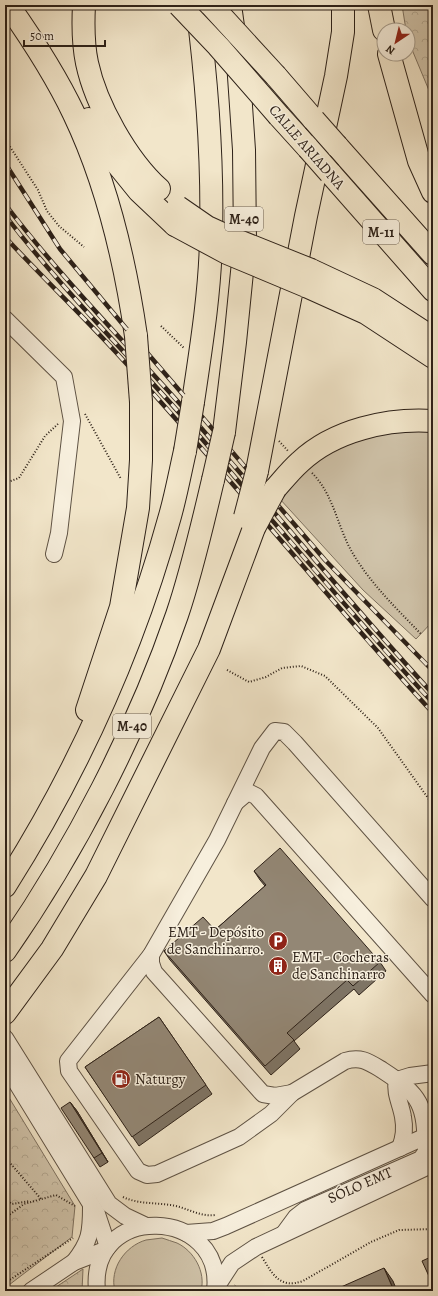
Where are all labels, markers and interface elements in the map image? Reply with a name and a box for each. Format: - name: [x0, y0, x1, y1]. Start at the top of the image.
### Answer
- scale bar: [24, 22, 105, 48]
- north arrow: [376, 22, 416, 62]
- text: 50 m: [30, 28, 54, 44]
- text: N: [383, 41, 398, 58]
- street label: CALLE ARIADNA: [265, 100, 350, 194]
- road number: M-40: [225, 207, 263, 231]
- road number: M-11: [363, 220, 399, 244]
- road number: M-40: [113, 714, 151, 738]
- place label: EMT - Depósito de Sanchinarro.: [167, 922, 264, 959]
- parking icon: EMT - Depósito de Sanchinarro.: [267, 930, 289, 952]
- place label: EMT - Cocheras de Sanchinarro: [292, 947, 389, 984]
- building icon: EMT - Cocheras de Sanchinarro: [267, 955, 289, 977]
- fuel station icon: Naturgy: [110, 1068, 132, 1090]
- place label: Naturgy: [135, 1069, 186, 1089]
- street label: SÓLO EMT: [324, 1162, 396, 1208]

